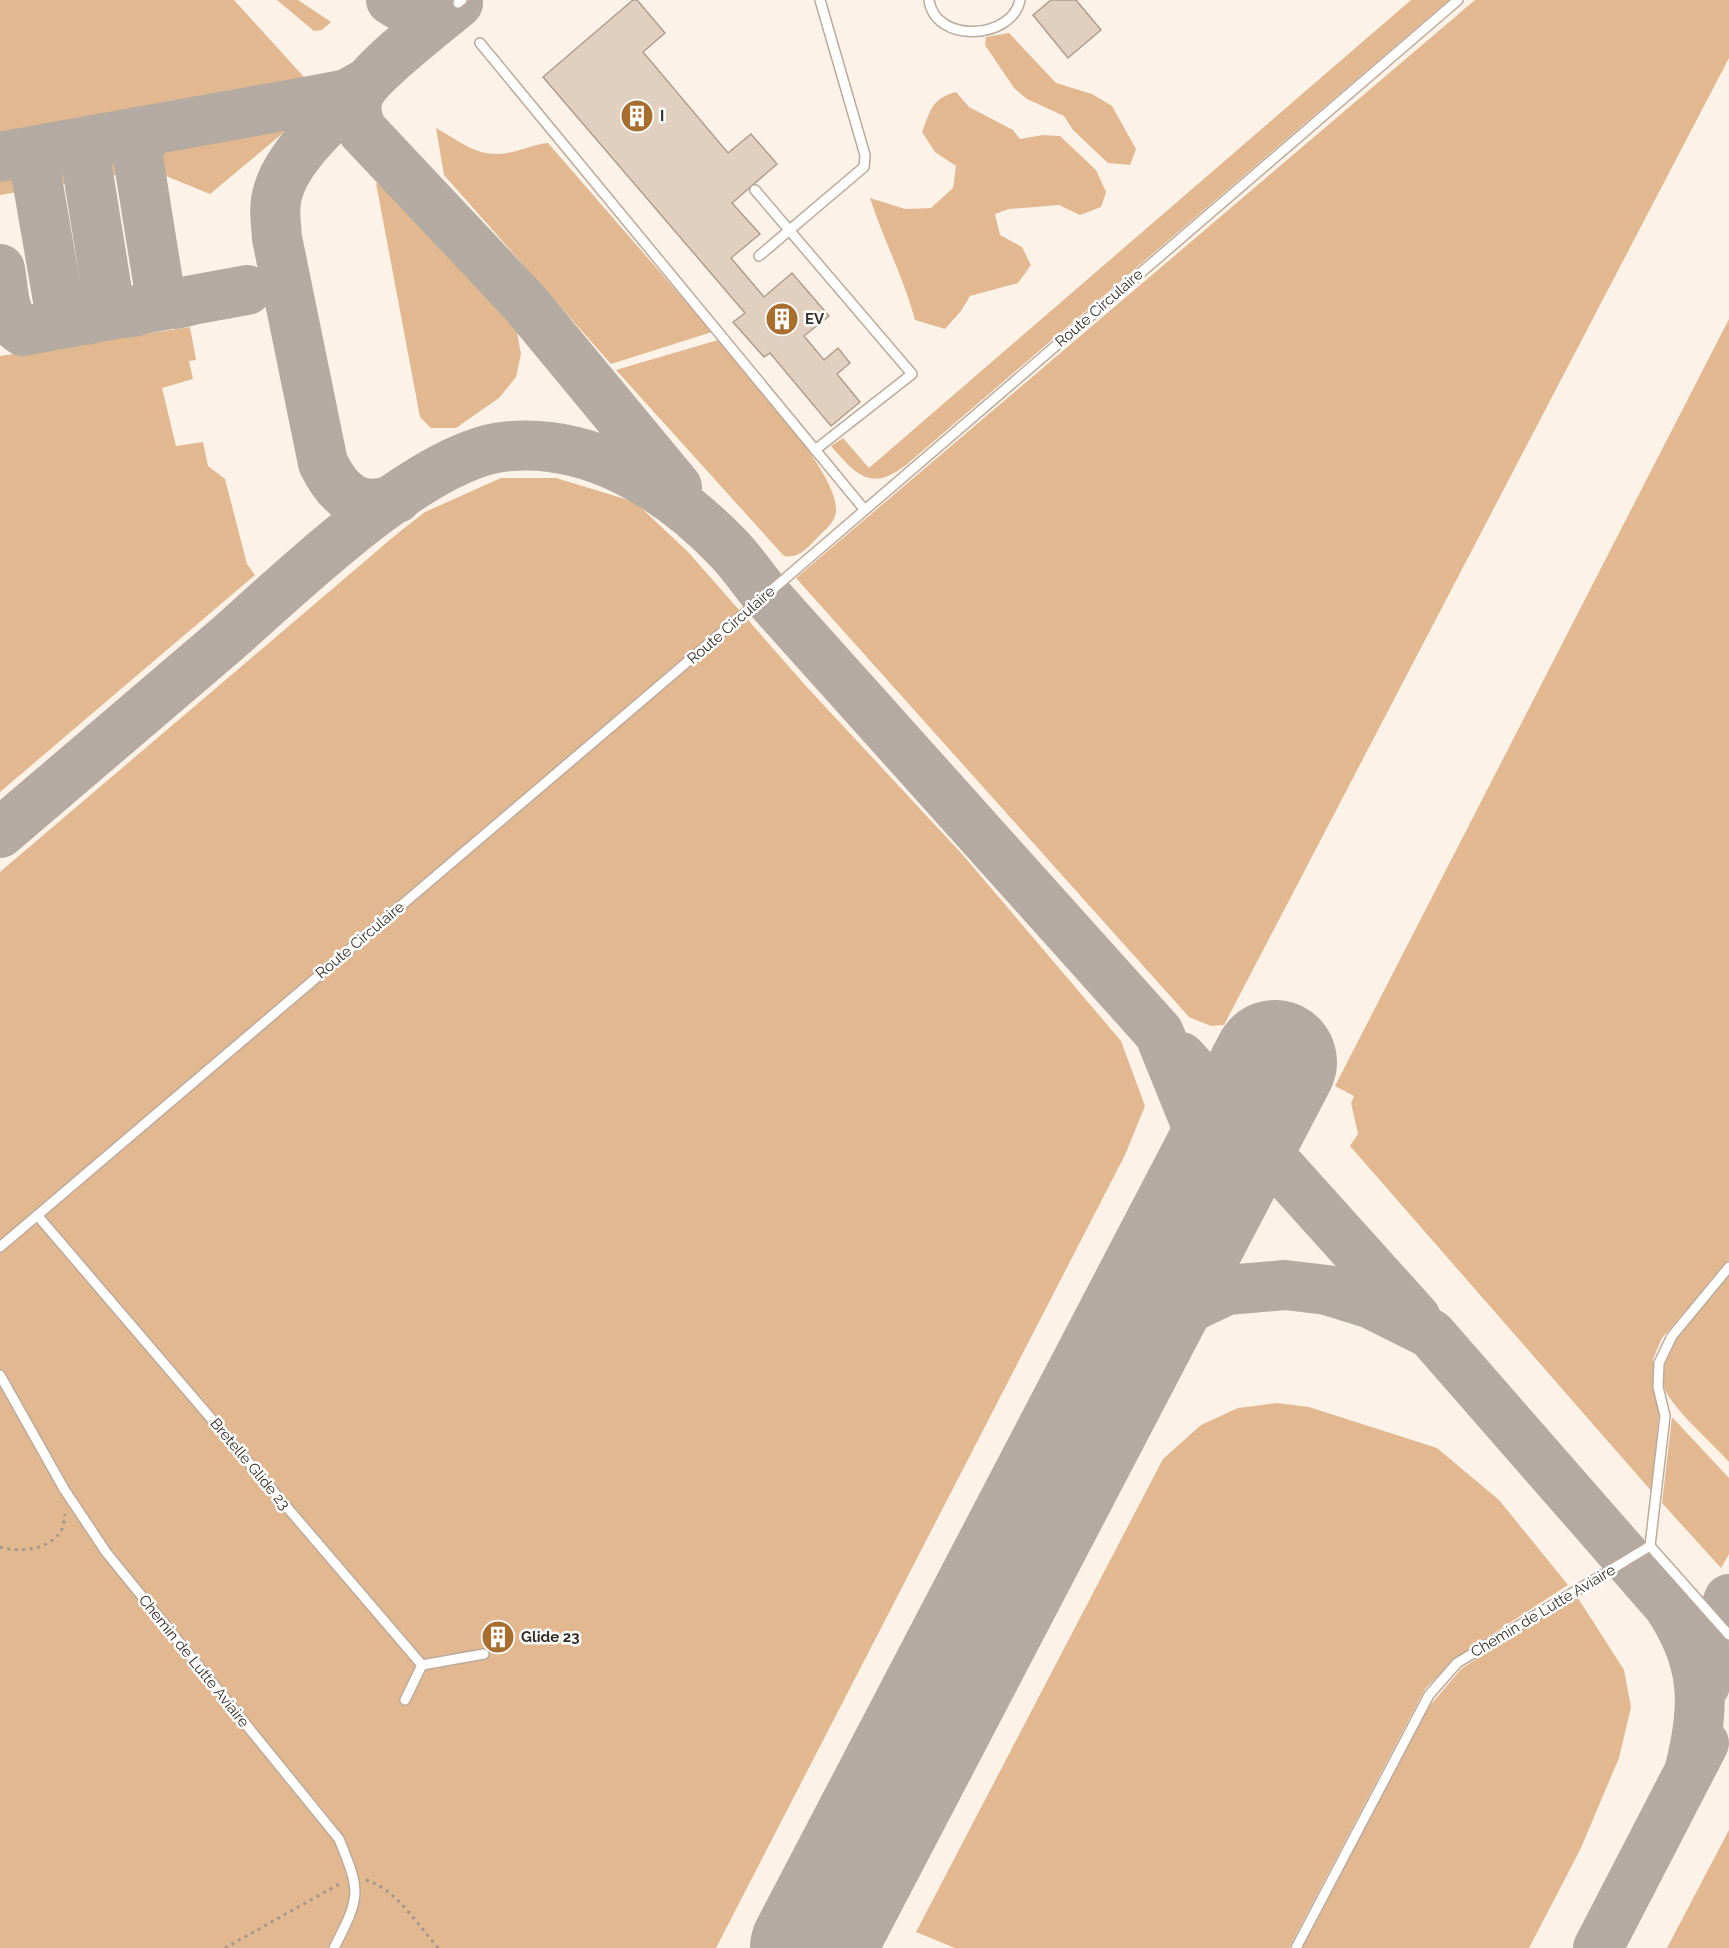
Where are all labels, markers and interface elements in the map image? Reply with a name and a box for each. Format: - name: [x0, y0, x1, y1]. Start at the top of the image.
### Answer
- building icon: I: [619, 98, 655, 134]
- place label: I: [660, 107, 664, 125]
- street label: Route Circulaire: [1052, 265, 1147, 351]
- building icon: EV: [764, 301, 800, 337]
- place label: EV: [805, 310, 825, 328]
- street label: Route Circulaire: [684, 582, 779, 668]
- street label: Route Circulaire: [312, 898, 408, 982]
- street label: Bretelle Glide 23: [206, 1415, 294, 1513]
- street label: Chemin de Lutte Aviaire: [1468, 1561, 1619, 1661]
- street label: Chemin de Lutte Aviaire: [135, 1591, 253, 1731]
- building icon: Glide 23: [480, 1619, 516, 1655]
- place label: Glide 23: [521, 1628, 580, 1646]

